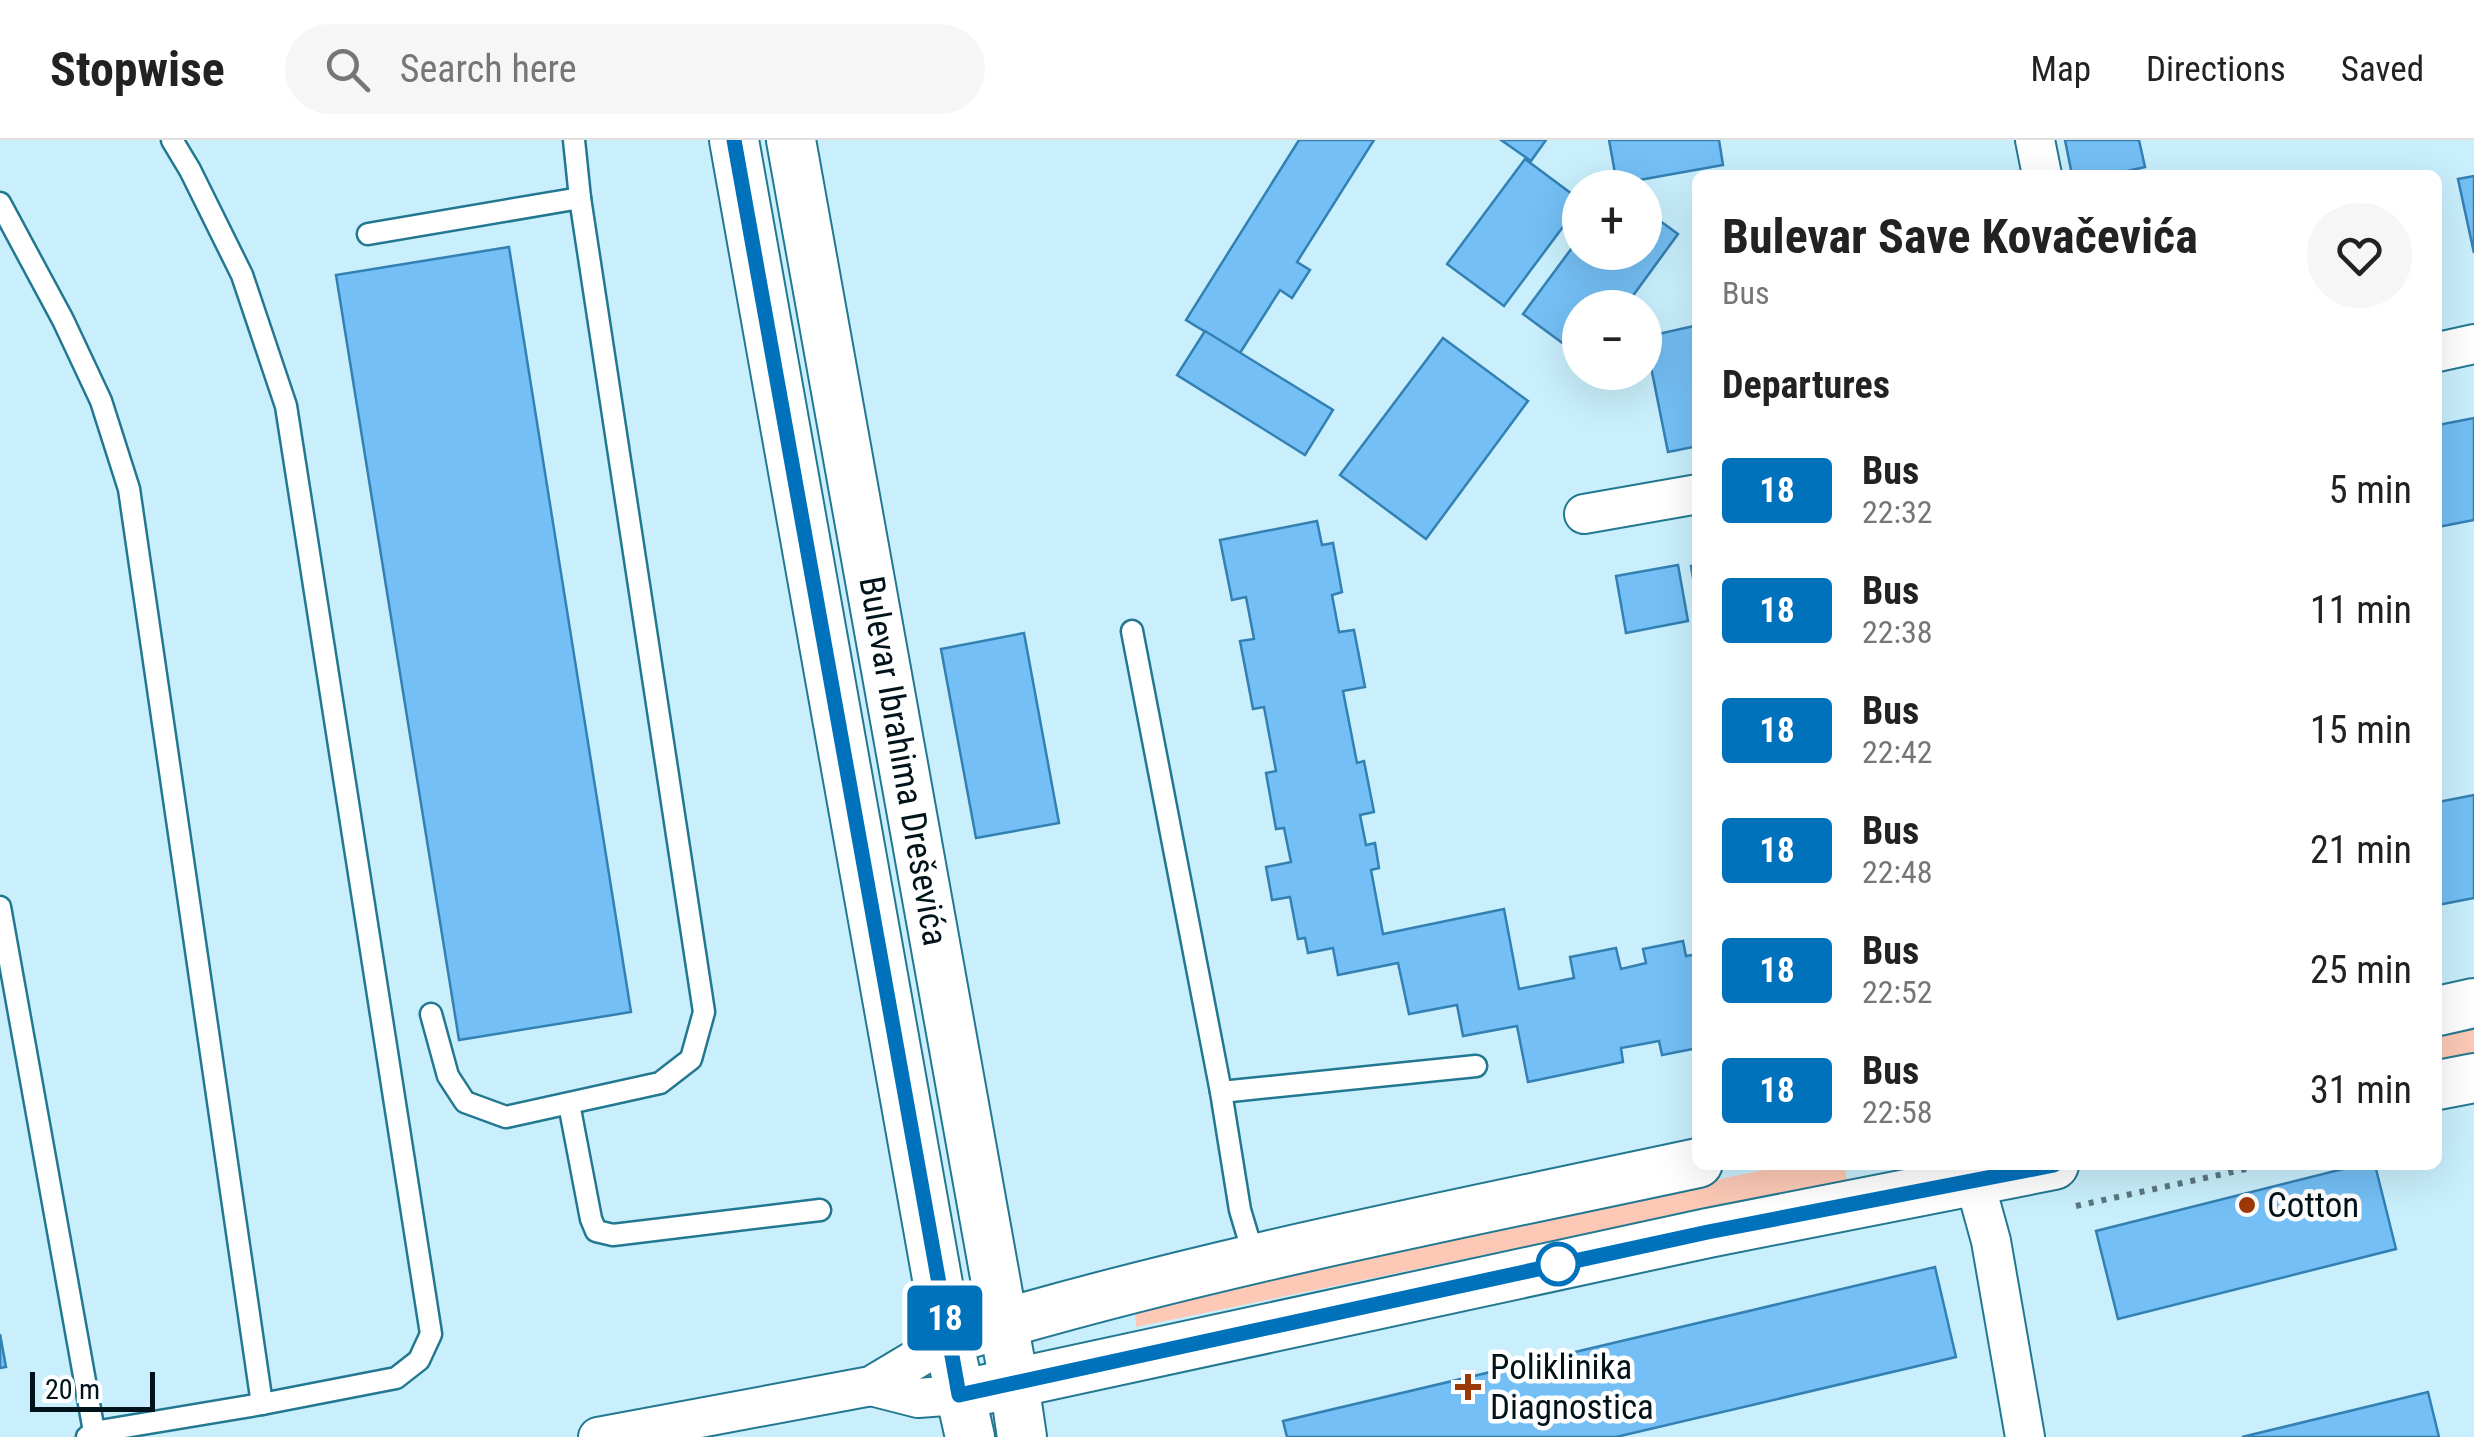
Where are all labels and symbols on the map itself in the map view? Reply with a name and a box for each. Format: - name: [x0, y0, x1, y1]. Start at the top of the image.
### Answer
- street label: Bulevar Ibrahima Dreševića: [850, 573, 956, 949]
- place label: Cotton: [2267, 1185, 2359, 1226]
- marker: Cotton: [2236, 1194, 2258, 1216]
- unlabelled marker: [1537, 1243, 1579, 1285]
- line badge: 18: [900, 1286, 990, 1350]
- place label: Poliklinika Diagnostica: [1490, 1347, 1654, 1428]
- scale bar: [30, 1367, 155, 1412]
- marker: Poliklinika Diagnostica: [1455, 1374, 1481, 1400]

